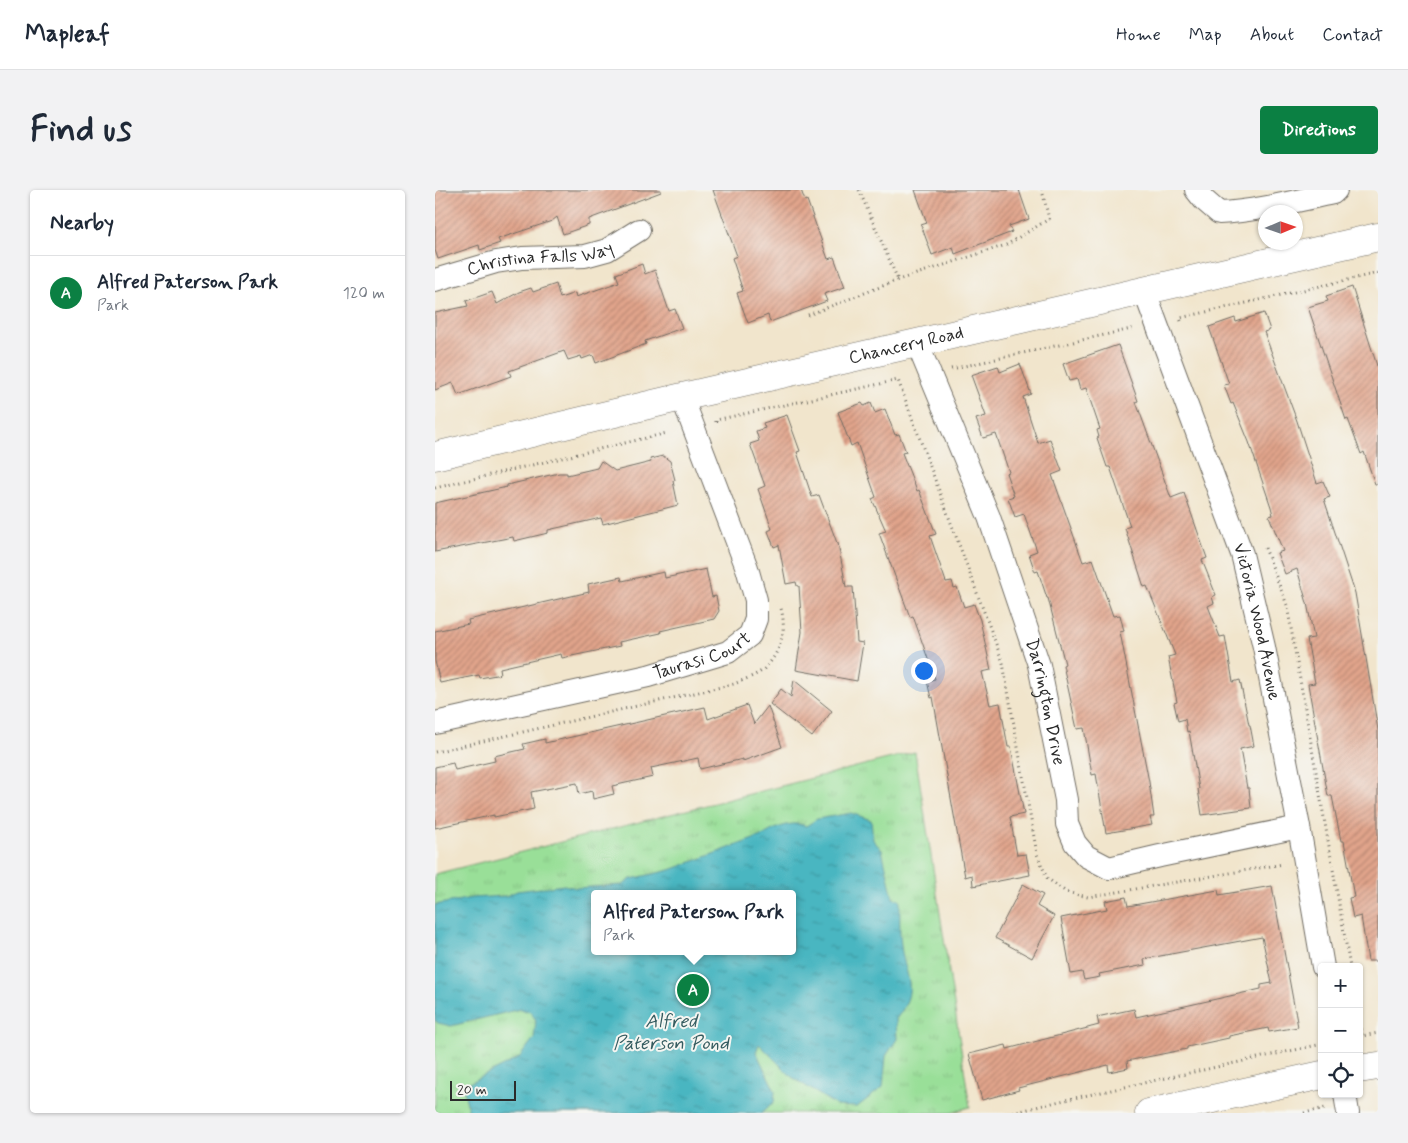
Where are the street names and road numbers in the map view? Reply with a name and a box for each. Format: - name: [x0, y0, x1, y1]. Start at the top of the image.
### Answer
- street label: Christina Falls Way: [464, 236, 619, 282]
- street label: Chancery Road: [846, 321, 966, 370]
- street label: Victoria Wood Avenue: [1227, 540, 1286, 702]
- street label: Taurasi Court: [650, 626, 756, 686]
- street label: Darrington Drive: [1019, 636, 1071, 767]

